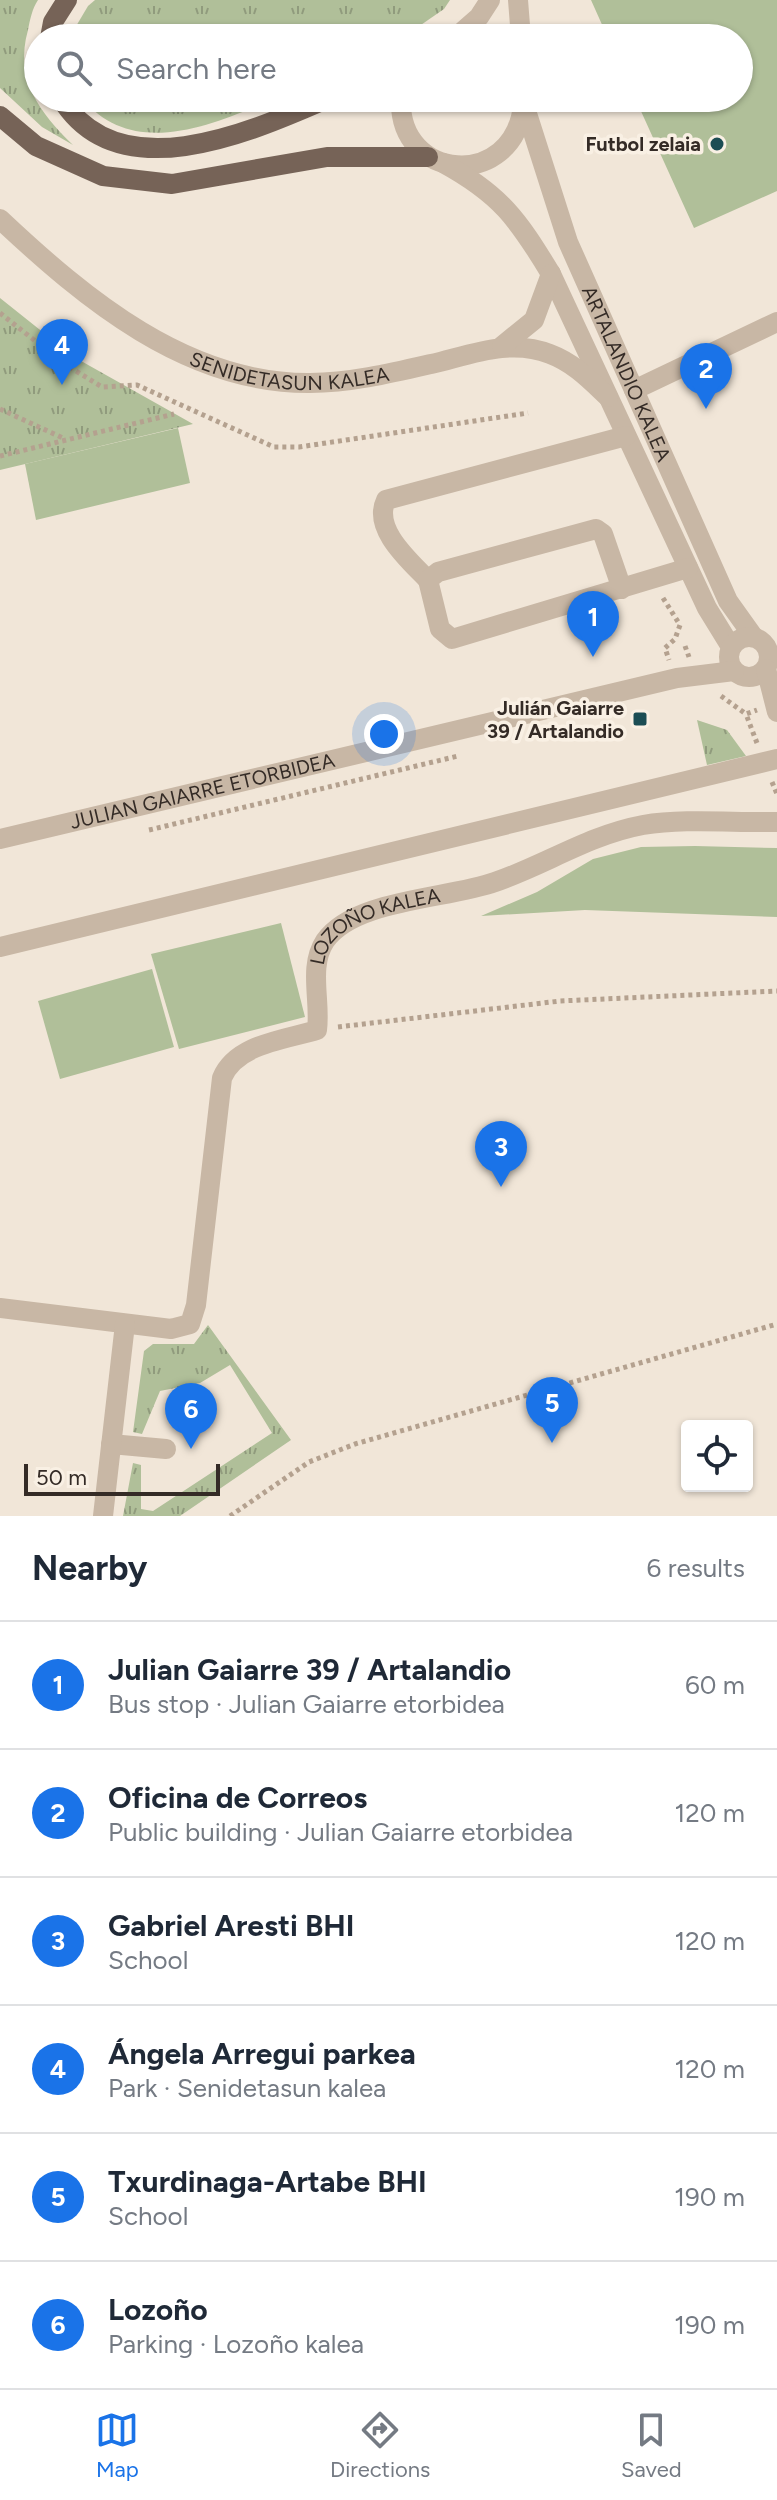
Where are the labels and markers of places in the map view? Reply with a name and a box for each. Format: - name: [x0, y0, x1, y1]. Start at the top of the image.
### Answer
- place label: Futbol zelaia: [585, 132, 701, 156]
- marker: Futbol zelaia: [708, 135, 726, 153]
- pin: 4: [36, 319, 88, 385]
- pin: 2: [680, 343, 732, 409]
- pin: 1: [567, 591, 619, 657]
- place label: Julián Gaiarre 39 / Artalandio: [487, 696, 624, 743]
- marker: Julián Gaiarre 39 / Artalandio: [631, 710, 649, 728]
- pin: 3: [475, 1121, 527, 1187]
- pin: 5: [526, 1377, 578, 1443]
- pin: 6: [165, 1383, 217, 1449]

